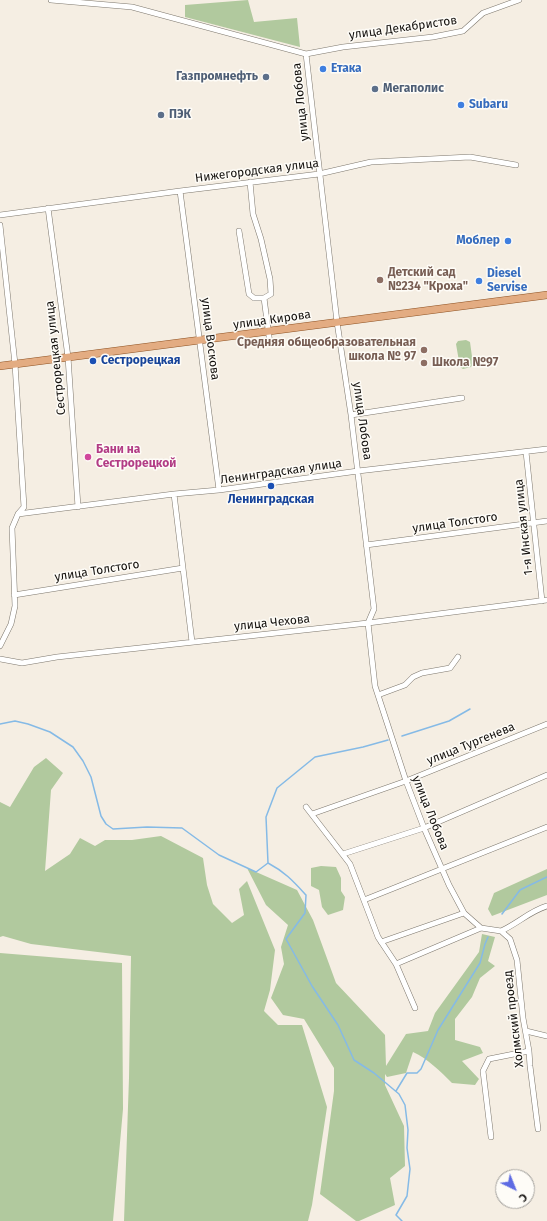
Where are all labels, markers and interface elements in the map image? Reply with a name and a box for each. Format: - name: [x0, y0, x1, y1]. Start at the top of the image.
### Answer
- street label: улица Декабристов: [348, 13, 458, 43]
- street label: улица Лобова: [290, 62, 312, 142]
- place label: Етака: [331, 62, 362, 76]
- marker: Етака: [318, 64, 328, 74]
- place label: Газпромнефть: [176, 70, 258, 84]
- marker: Газпромнефть: [261, 72, 271, 82]
- place label: Мегаполис: [383, 82, 444, 96]
- marker: Мегаполис: [370, 84, 380, 94]
- place label: Subaru: [469, 98, 508, 112]
- marker: Subaru: [456, 100, 466, 110]
- place label: ПЭК: [169, 108, 191, 122]
- marker: ПЭК: [156, 110, 166, 120]
- street label: Нижегородская улица: [194, 156, 320, 186]
- place label: Моблер: [456, 234, 500, 248]
- marker: Моблер: [503, 236, 513, 246]
- place label: Детский сад №234 "Кроха": [388, 266, 468, 294]
- place label: Diesel Servise: [487, 267, 527, 295]
- marker: Детский сад №234 "Кроха": [375, 275, 385, 285]
- marker: Diesel Servise: [474, 276, 484, 286]
- street label: улица Воскова: [198, 297, 222, 381]
- street label: Сестрорецкая улица: [43, 300, 69, 416]
- street label: улица Кирова: [232, 307, 312, 333]
- place label: Средняя общеобразовательная школа № 97: [237, 336, 416, 364]
- marker: Средняя общеобразовательная школа № 97: [419, 345, 429, 355]
- place label: Сестрорецкая: [101, 354, 180, 368]
- marker: Сестрорецкая: [88, 356, 98, 366]
- place label: Школа №97: [432, 356, 498, 370]
- marker: Школа №97: [419, 358, 429, 368]
- street label: улица Лобова: [349, 381, 375, 461]
- place label: Бани на Сестрорецкой: [96, 443, 176, 471]
- marker: Бани на Сестрорецкой: [83, 452, 93, 462]
- street label: Ленинградская улица: [219, 456, 343, 488]
- street label: 1-я Инская улица: [512, 478, 536, 576]
- marker: Ленинградская: [266, 481, 276, 491]
- place label: Ленинградская: [228, 493, 314, 507]
- street label: улица Толстого: [412, 510, 498, 536]
- street label: улица Толстого: [54, 557, 140, 585]
- street label: улица Чехова: [233, 612, 311, 634]
- street label: улица Тургенева: [425, 720, 517, 768]
- street label: улица Лобова: [409, 774, 451, 852]
- street label: Холмский проезд: [501, 970, 527, 1068]
- north arrow: [495, 1169, 535, 1209]
- text: С: [516, 1190, 530, 1204]

